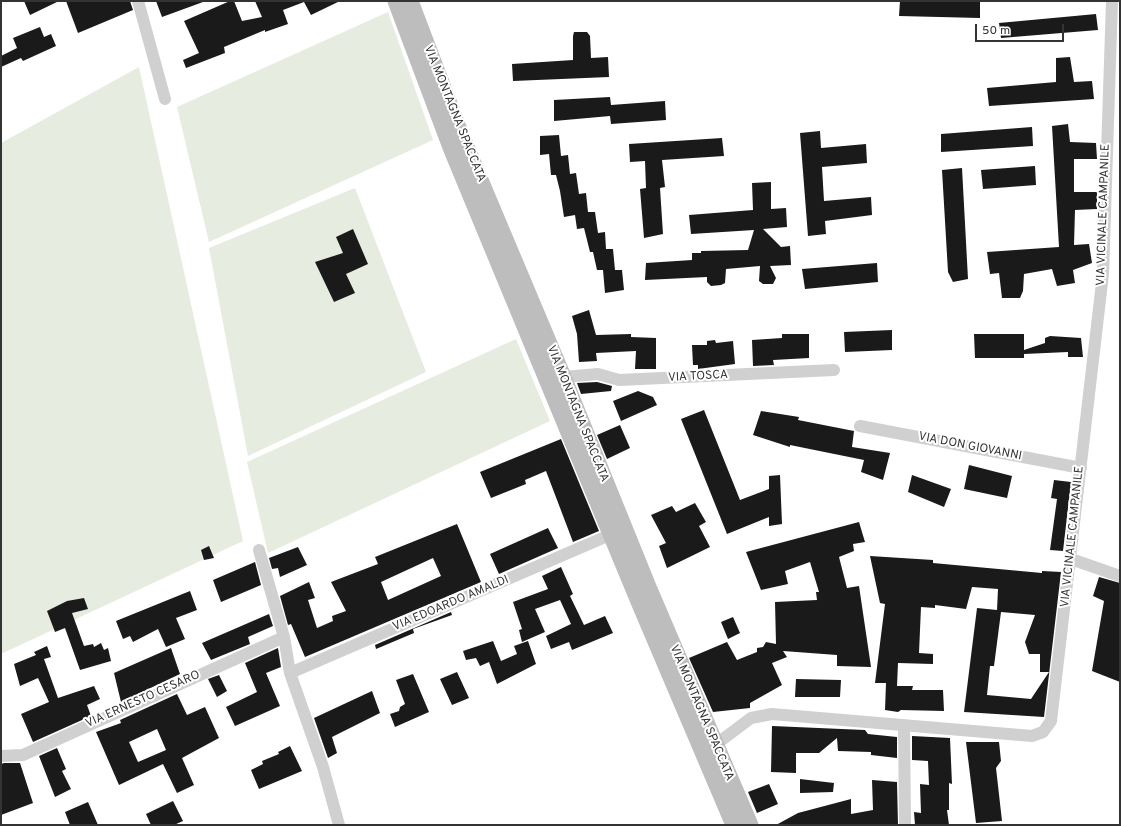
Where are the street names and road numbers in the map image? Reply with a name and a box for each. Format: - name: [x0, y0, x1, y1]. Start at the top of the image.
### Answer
- street label: VIA MONTAGNA SPACCATA: [420, 44, 488, 184]
- street label: VIA VICINALE CAMPANILE: [1094, 144, 1114, 286]
- street label: VIA MONTAGNA SPACCATA: [543, 344, 611, 484]
- street label: VIA TOSCA: [668, 368, 728, 386]
- street label: VIA DON GIOVANNI: [917, 430, 1023, 464]
- street label: VIA VICINALE CAMPANILE: [1058, 466, 1088, 608]
- street label: VIA EDOARDO AMALDI: [391, 573, 511, 635]
- street label: VIA MONTAGNA SPACCATA: [666, 643, 736, 783]
- street label: VIA ERNESTO CESARO: [84, 668, 202, 732]

